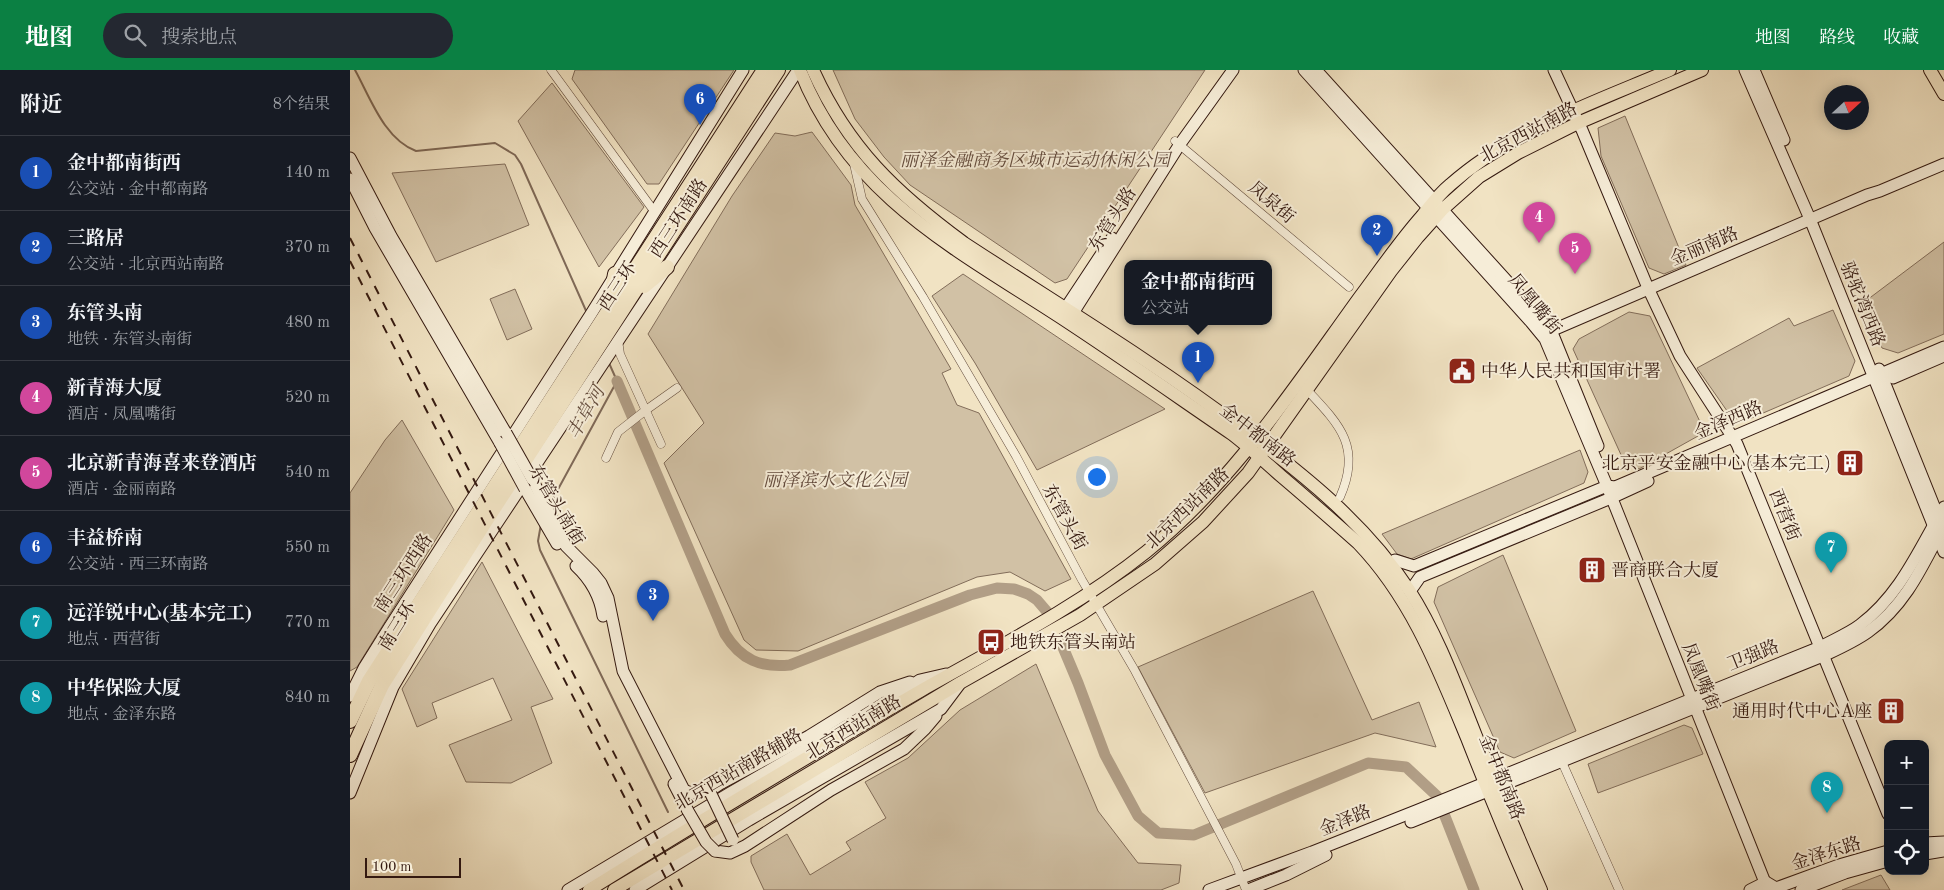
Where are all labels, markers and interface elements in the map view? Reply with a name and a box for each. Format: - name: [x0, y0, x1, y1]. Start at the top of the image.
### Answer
- search box: [103, 13, 453, 58]
- icon: search: [121, 21, 149, 49]
- text: 地图: [25, 27, 73, 51]
- text: 搜索地点: [161, 29, 237, 48]
- text: 地图: [1755, 29, 1791, 47]
- text: 路线: [1819, 29, 1855, 47]
- text: 收藏: [1883, 29, 1919, 47]
- pin: 6: [684, 84, 716, 125]
- north arrow: [1824, 85, 1869, 130]
- text: 附近: [20, 95, 62, 116]
- text: 8个结果: [273, 97, 330, 113]
- street label: 北京西站南路: [1476, 98, 1580, 166]
- park label: 丽泽金融商务区城市运动休闲公园: [900, 150, 1173, 170]
- text: 金中都南街西: [67, 155, 181, 174]
- text: 1: [31, 165, 41, 181]
- text: 140 m: [285, 165, 330, 181]
- street label: 西三环南路: [645, 175, 711, 261]
- street label: 凤泉街: [1245, 177, 1299, 227]
- text: 公交站 · 金中都南路: [67, 182, 208, 198]
- street label: 东管头路: [1084, 183, 1140, 255]
- pin: 4: [1523, 202, 1555, 243]
- pin: 2: [1361, 215, 1393, 256]
- street label: 金丽南路: [1667, 223, 1741, 269]
- text: 三路居: [67, 230, 124, 249]
- pin: 5: [1559, 233, 1591, 274]
- text: 2: [31, 240, 41, 256]
- text: 370 m: [285, 240, 330, 256]
- text: 公交站 · 北京西站南路: [67, 257, 224, 273]
- street label: 西三环: [595, 258, 640, 314]
- street label: 骆驼湾西路: [1837, 259, 1889, 349]
- popup: [1124, 260, 1272, 325]
- street label: 凤凰嘴街: [1505, 270, 1565, 338]
- text: 金中都南街西: [1141, 274, 1255, 293]
- text: 公交站: [1141, 301, 1189, 317]
- text: 东管头南: [67, 305, 143, 324]
- text: 3: [31, 315, 41, 331]
- text: 480 m: [285, 315, 330, 331]
- text: 地铁 · 东管头南街: [67, 332, 192, 348]
- pin: 1: [1182, 342, 1214, 383]
- public building icon: 中华人民共和国审计署: [1447, 356, 1477, 386]
- place label: 中华人民共和国审计署: [1481, 361, 1661, 381]
- text: 新青海大厦: [67, 380, 162, 399]
- water label: 丰草河: [563, 380, 611, 443]
- text: 4: [31, 390, 41, 406]
- text: 520 m: [285, 390, 330, 406]
- street label: 金泽西路: [1691, 397, 1765, 443]
- street label: 金中都南路: [1216, 399, 1300, 471]
- text: 酒店 · 凤凰嘴街: [67, 407, 176, 423]
- building icon: 北京平安金融中心(基本完工): [1835, 448, 1865, 478]
- place label: 北京平安金融中心(基本完工): [1602, 453, 1831, 473]
- text: 北京新青海喜来登酒店: [67, 455, 257, 474]
- street label: 东管头南街: [525, 461, 589, 549]
- street label: 北京西站南路: [1141, 463, 1233, 553]
- your location: [1084, 464, 1110, 490]
- text: 5: [31, 465, 41, 481]
- text: 540 m: [285, 465, 330, 481]
- park label: 丽泽滨水文化公园: [763, 470, 910, 490]
- street label: 东管头街: [1039, 481, 1091, 553]
- text: 酒店 · 金丽南路: [67, 482, 176, 498]
- street label: 西营街: [1766, 486, 1804, 544]
- text: 丰益桥南: [67, 530, 143, 549]
- street label: 南三环西路: [370, 530, 436, 616]
- pin: 7: [1815, 532, 1847, 573]
- text: 6: [31, 540, 41, 556]
- text: 550 m: [285, 540, 330, 556]
- building icon: 晋商联合大厦: [1577, 555, 1607, 585]
- text: 公交站 · 西三环南路: [67, 557, 208, 573]
- place label: 晋商联合大厦: [1611, 560, 1719, 580]
- pin: 3: [637, 580, 669, 621]
- street label: 南三环: [374, 598, 420, 654]
- text: 远洋锐中心(基本完工): [67, 605, 252, 624]
- text: 7: [31, 615, 41, 631]
- text: 770 m: [285, 615, 330, 631]
- bus stop icon: 地铁东管头南站: [976, 627, 1006, 657]
- text: 地点 · 西营街: [67, 632, 160, 648]
- place label: 地铁东管头南站: [1010, 632, 1136, 652]
- street label: 卫强路: [1724, 636, 1782, 674]
- street label: 凤凰嘴街: [1678, 640, 1724, 714]
- text: 中华保险大厦: [67, 680, 181, 699]
- text: 8: [31, 690, 41, 706]
- text: 840 m: [285, 690, 330, 706]
- street label: 北京西站南路: [802, 691, 904, 763]
- building icon: 通用时代中心A座: [1876, 696, 1906, 726]
- place label: 通用时代中心A座: [1732, 701, 1872, 721]
- text: 地点 · 金泽东路: [67, 707, 176, 723]
- street label: 北京西站南路辅路: [671, 724, 805, 814]
- street label: 金中都南路: [1476, 732, 1528, 822]
- map controls: [1884, 740, 1929, 875]
- button: +: [1884, 740, 1929, 785]
- pin: 8: [1811, 772, 1843, 813]
- button: −: [1884, 785, 1929, 830]
- street label: 金泽路: [1316, 801, 1374, 839]
- button: locate: [1884, 830, 1929, 875]
- street label: 金泽东路: [1789, 832, 1863, 874]
- scale bar: [365, 855, 461, 878]
- text: 100 m: [372, 860, 411, 874]

